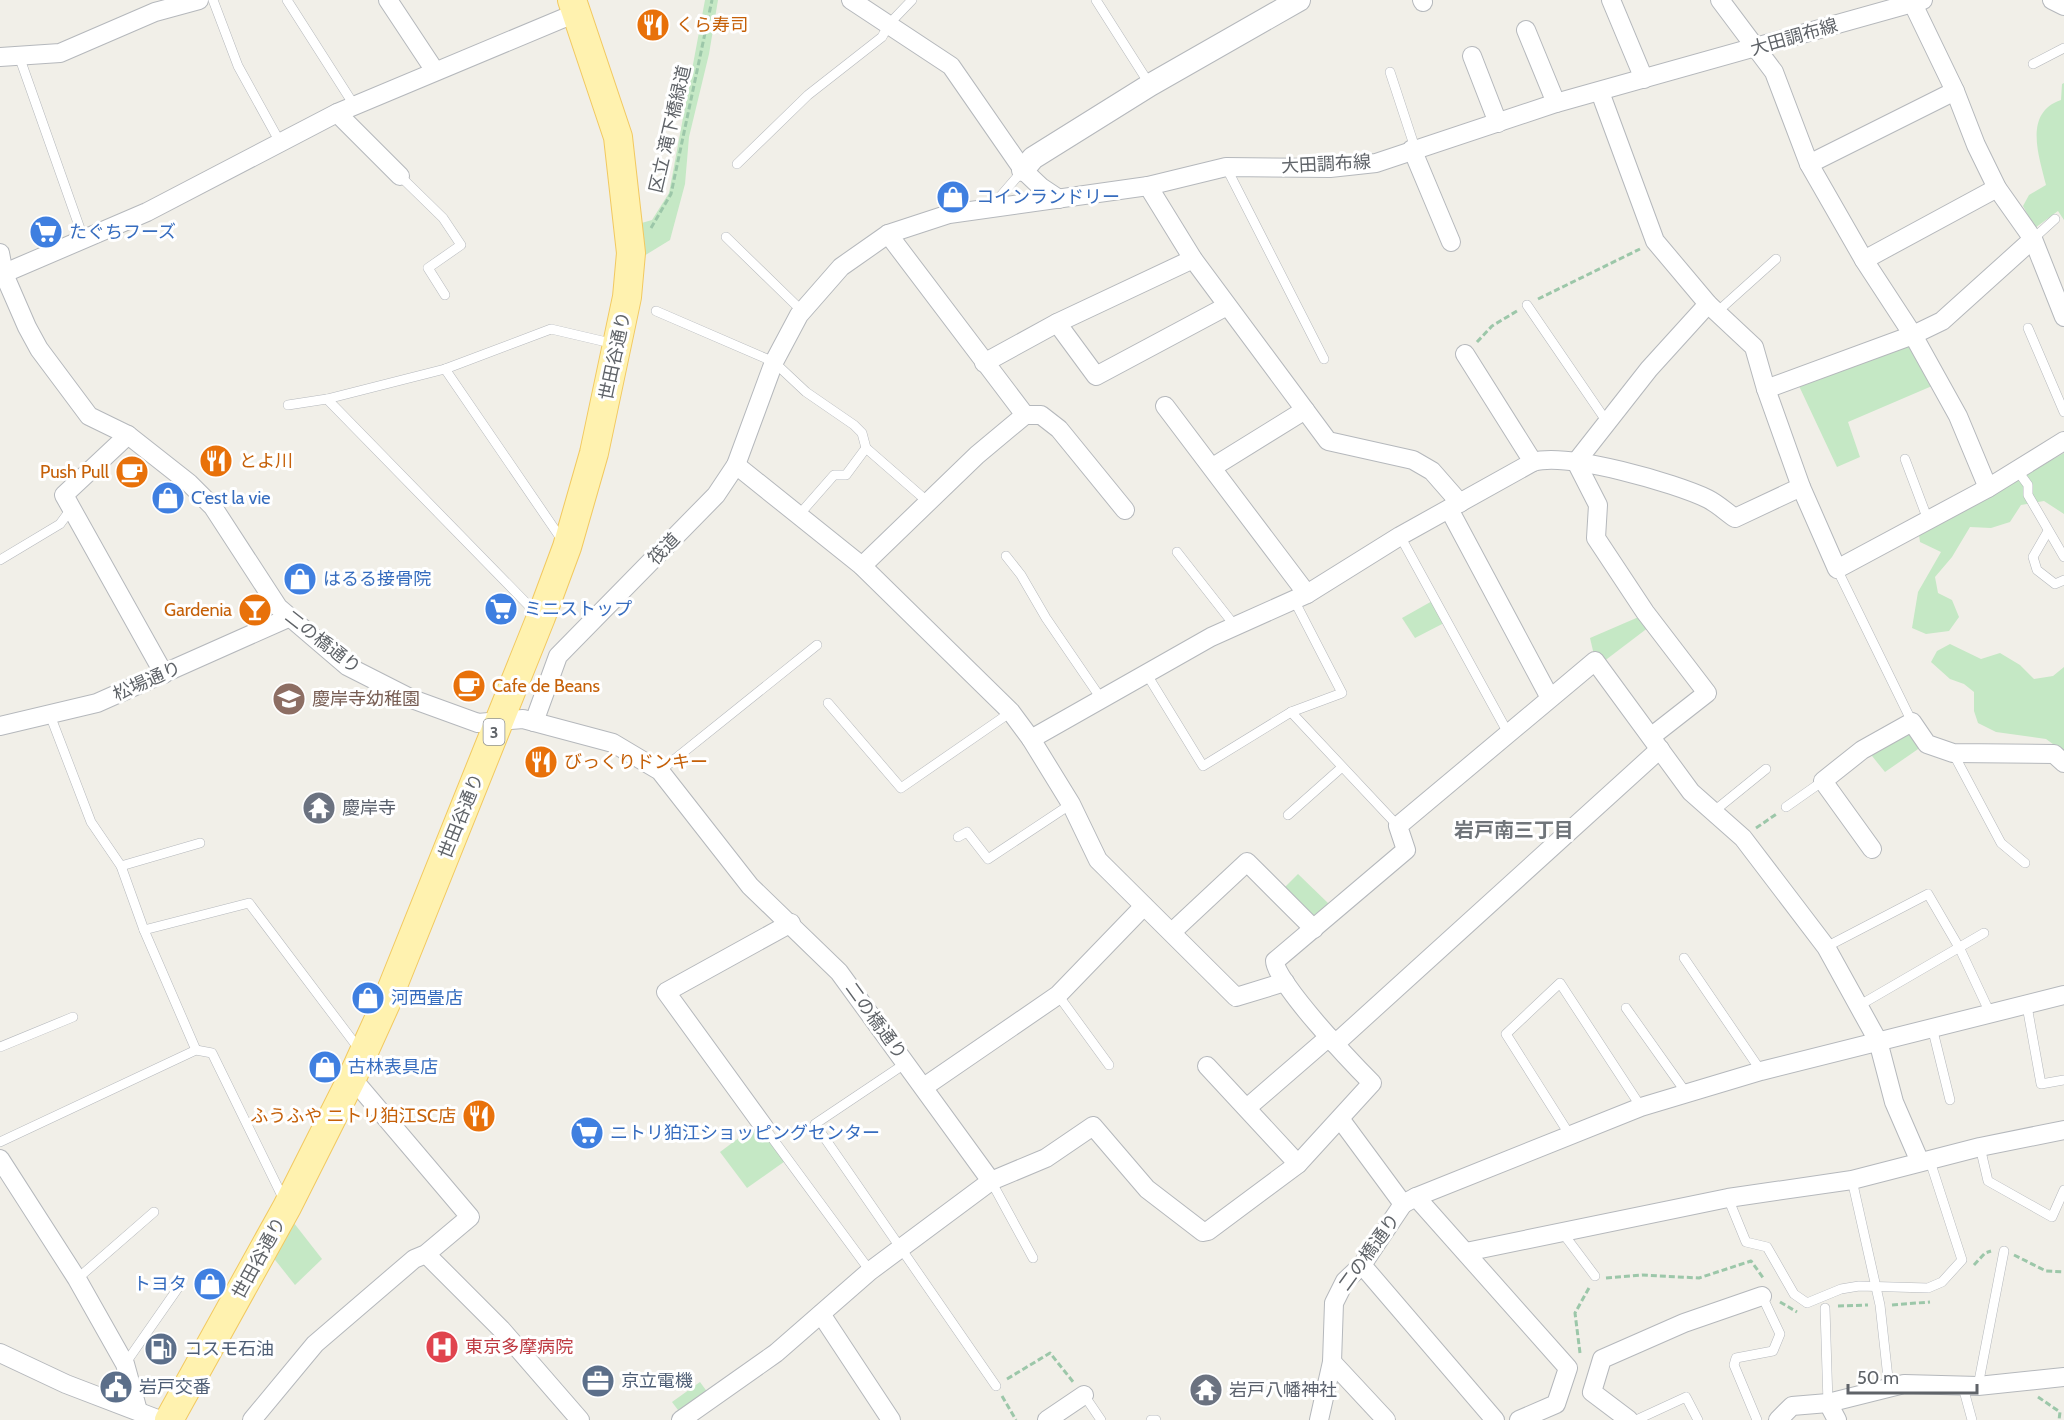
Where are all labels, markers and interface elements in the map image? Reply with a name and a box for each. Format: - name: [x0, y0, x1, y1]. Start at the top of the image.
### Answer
- restaurant icon: くら寿司: [635, 7, 671, 43]
- place label: くら寿司: [676, 14, 748, 36]
- street label: 大田調布線: [1748, 14, 1840, 60]
- street label: 区立 滝下橋緑道: [645, 63, 695, 195]
- street label: 大田調布線: [1280, 151, 1372, 177]
- shop icon: コインランドリー: [935, 179, 971, 215]
- place label: コインランドリー: [976, 186, 1120, 208]
- supermarket icon: たぐちフーズ: [28, 214, 64, 250]
- place label: たぐちフーズ: [69, 221, 176, 243]
- street label: 世田谷通り: [595, 310, 635, 402]
- restaurant icon: とよ川: [198, 443, 234, 479]
- place label: とよ川: [239, 450, 293, 472]
- cafe icon: Push Pull: [114, 454, 150, 490]
- place label: Push Pull: [40, 461, 110, 483]
- shop icon: C'est la vie: [150, 480, 186, 516]
- place label: C'est la vie: [191, 487, 270, 509]
- street label: 筏道: [644, 528, 684, 570]
- shop icon: はるる接骨院: [282, 561, 318, 597]
- place label: はるる接骨院: [323, 568, 431, 590]
- supermarket icon: ミニストップ: [483, 591, 519, 627]
- bar icon: Gardenia: [237, 592, 273, 628]
- place label: ミニストップ: [524, 598, 632, 620]
- place label: Gardenia: [164, 599, 232, 621]
- street label: 二の橋通り: [281, 606, 365, 678]
- street label: 松場通り: [110, 656, 184, 706]
- cafe icon: Cafe de Beans: [451, 668, 487, 704]
- place label: Cafe de Beans: [492, 675, 600, 697]
- school or university icon: 慶岸寺幼稚園: [271, 681, 307, 717]
- place label: 慶岸寺幼稚園: [312, 688, 420, 710]
- road number: 3: [484, 719, 504, 745]
- restaurant icon: びっくりドンキー: [523, 744, 559, 780]
- place label: びっくりドンキー: [564, 751, 708, 773]
- street label: 世田谷通り: [434, 770, 488, 862]
- temple icon: 慶岸寺: [301, 790, 337, 826]
- place label: 慶岸寺: [342, 797, 396, 819]
- district label: 岩戸南三丁目: [1454, 818, 1574, 842]
- street label: 二の橋通り: [841, 978, 911, 1064]
- shop icon: 河西畳店: [350, 980, 386, 1016]
- place label: 河西畳店: [391, 987, 463, 1009]
- shop icon: 古林表具店: [307, 1049, 343, 1085]
- place label: 古林表具店: [348, 1056, 438, 1078]
- restaurant icon: ふうふや ニトリ狛江SC店: [461, 1098, 497, 1134]
- place label: ふうふや ニトリ狛江SC店: [250, 1105, 456, 1127]
- supermarket icon: ニトリ狛江ショッピングセンター: [569, 1115, 605, 1151]
- place label: ニトリ狛江ショッピングセンター: [610, 1122, 880, 1144]
- street label: 二の橋通り: [1334, 1209, 1404, 1295]
- street label: 世田谷通り: [228, 1213, 290, 1303]
- shop icon: トヨタ: [192, 1266, 228, 1302]
- place label: トヨタ: [133, 1273, 187, 1295]
- hospital icon: 東京多摩病院: [424, 1329, 460, 1365]
- fuel station icon: コスモ石油: [143, 1331, 179, 1367]
- place label: 東京多摩病院: [465, 1336, 573, 1358]
- place label: コスモ石油: [184, 1338, 274, 1360]
- scale bar: [1848, 1357, 1977, 1395]
- office icon: 京立電機: [580, 1363, 616, 1399]
- text: 50 m: [1857, 1367, 1899, 1389]
- public building icon: 岩戸交番: [98, 1369, 134, 1405]
- place label: 京立電機: [621, 1370, 693, 1392]
- temple icon: 岩戸八幡神社: [1188, 1372, 1224, 1408]
- place label: 岩戸交番: [139, 1376, 211, 1398]
- place label: 岩戸八幡神社: [1229, 1379, 1337, 1401]

